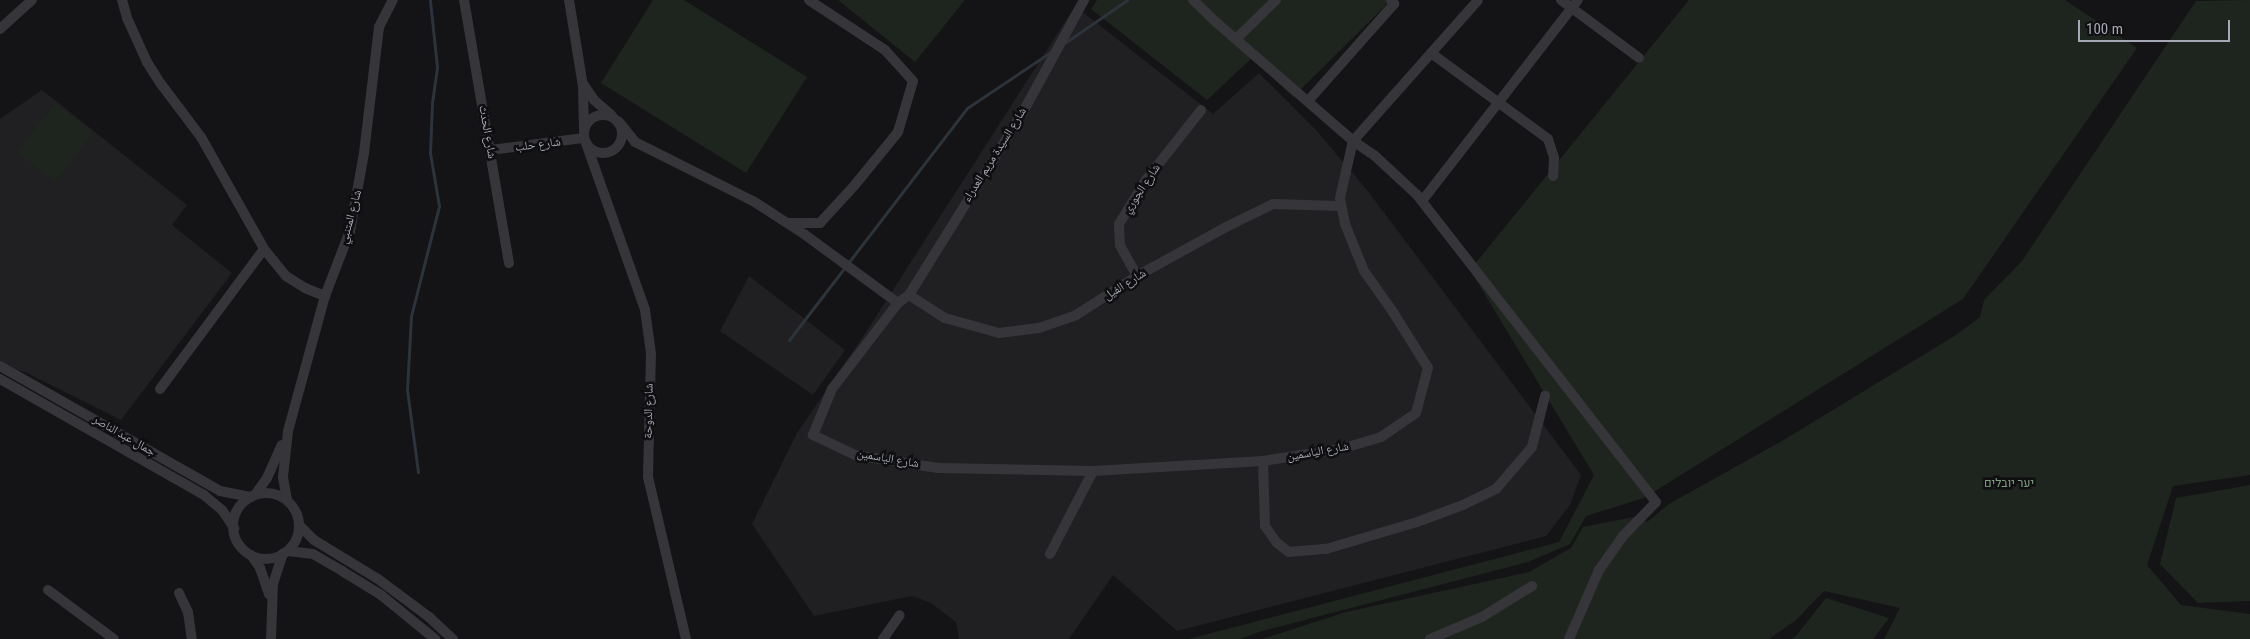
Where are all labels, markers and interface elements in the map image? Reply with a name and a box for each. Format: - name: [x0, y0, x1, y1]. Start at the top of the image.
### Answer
- scale bar: [2080, 10, 2232, 42]
- text: 100 m: [2086, 20, 2123, 38]
- street label: شارع الحدث: [475, 104, 499, 160]
- street label: شارع السيدة مريم العدراء: [960, 105, 1030, 205]
- street label: شارع حلب: [514, 135, 562, 155]
- street label: شارع الجوري: [1120, 162, 1164, 216]
- street label: شارع المتنبي: [337, 188, 365, 246]
- street label: شارع الفيل: [1101, 266, 1149, 304]
- street label: شارع الدوحة: [641, 383, 657, 439]
- street label: جمال عبد الناصر: [90, 412, 158, 460]
- street label: شارع الياسمين: [1286, 439, 1350, 465]
- street label: شارع الياسمين: [856, 446, 920, 472]
- park label: יער יובלים: [1984, 477, 2034, 491]

